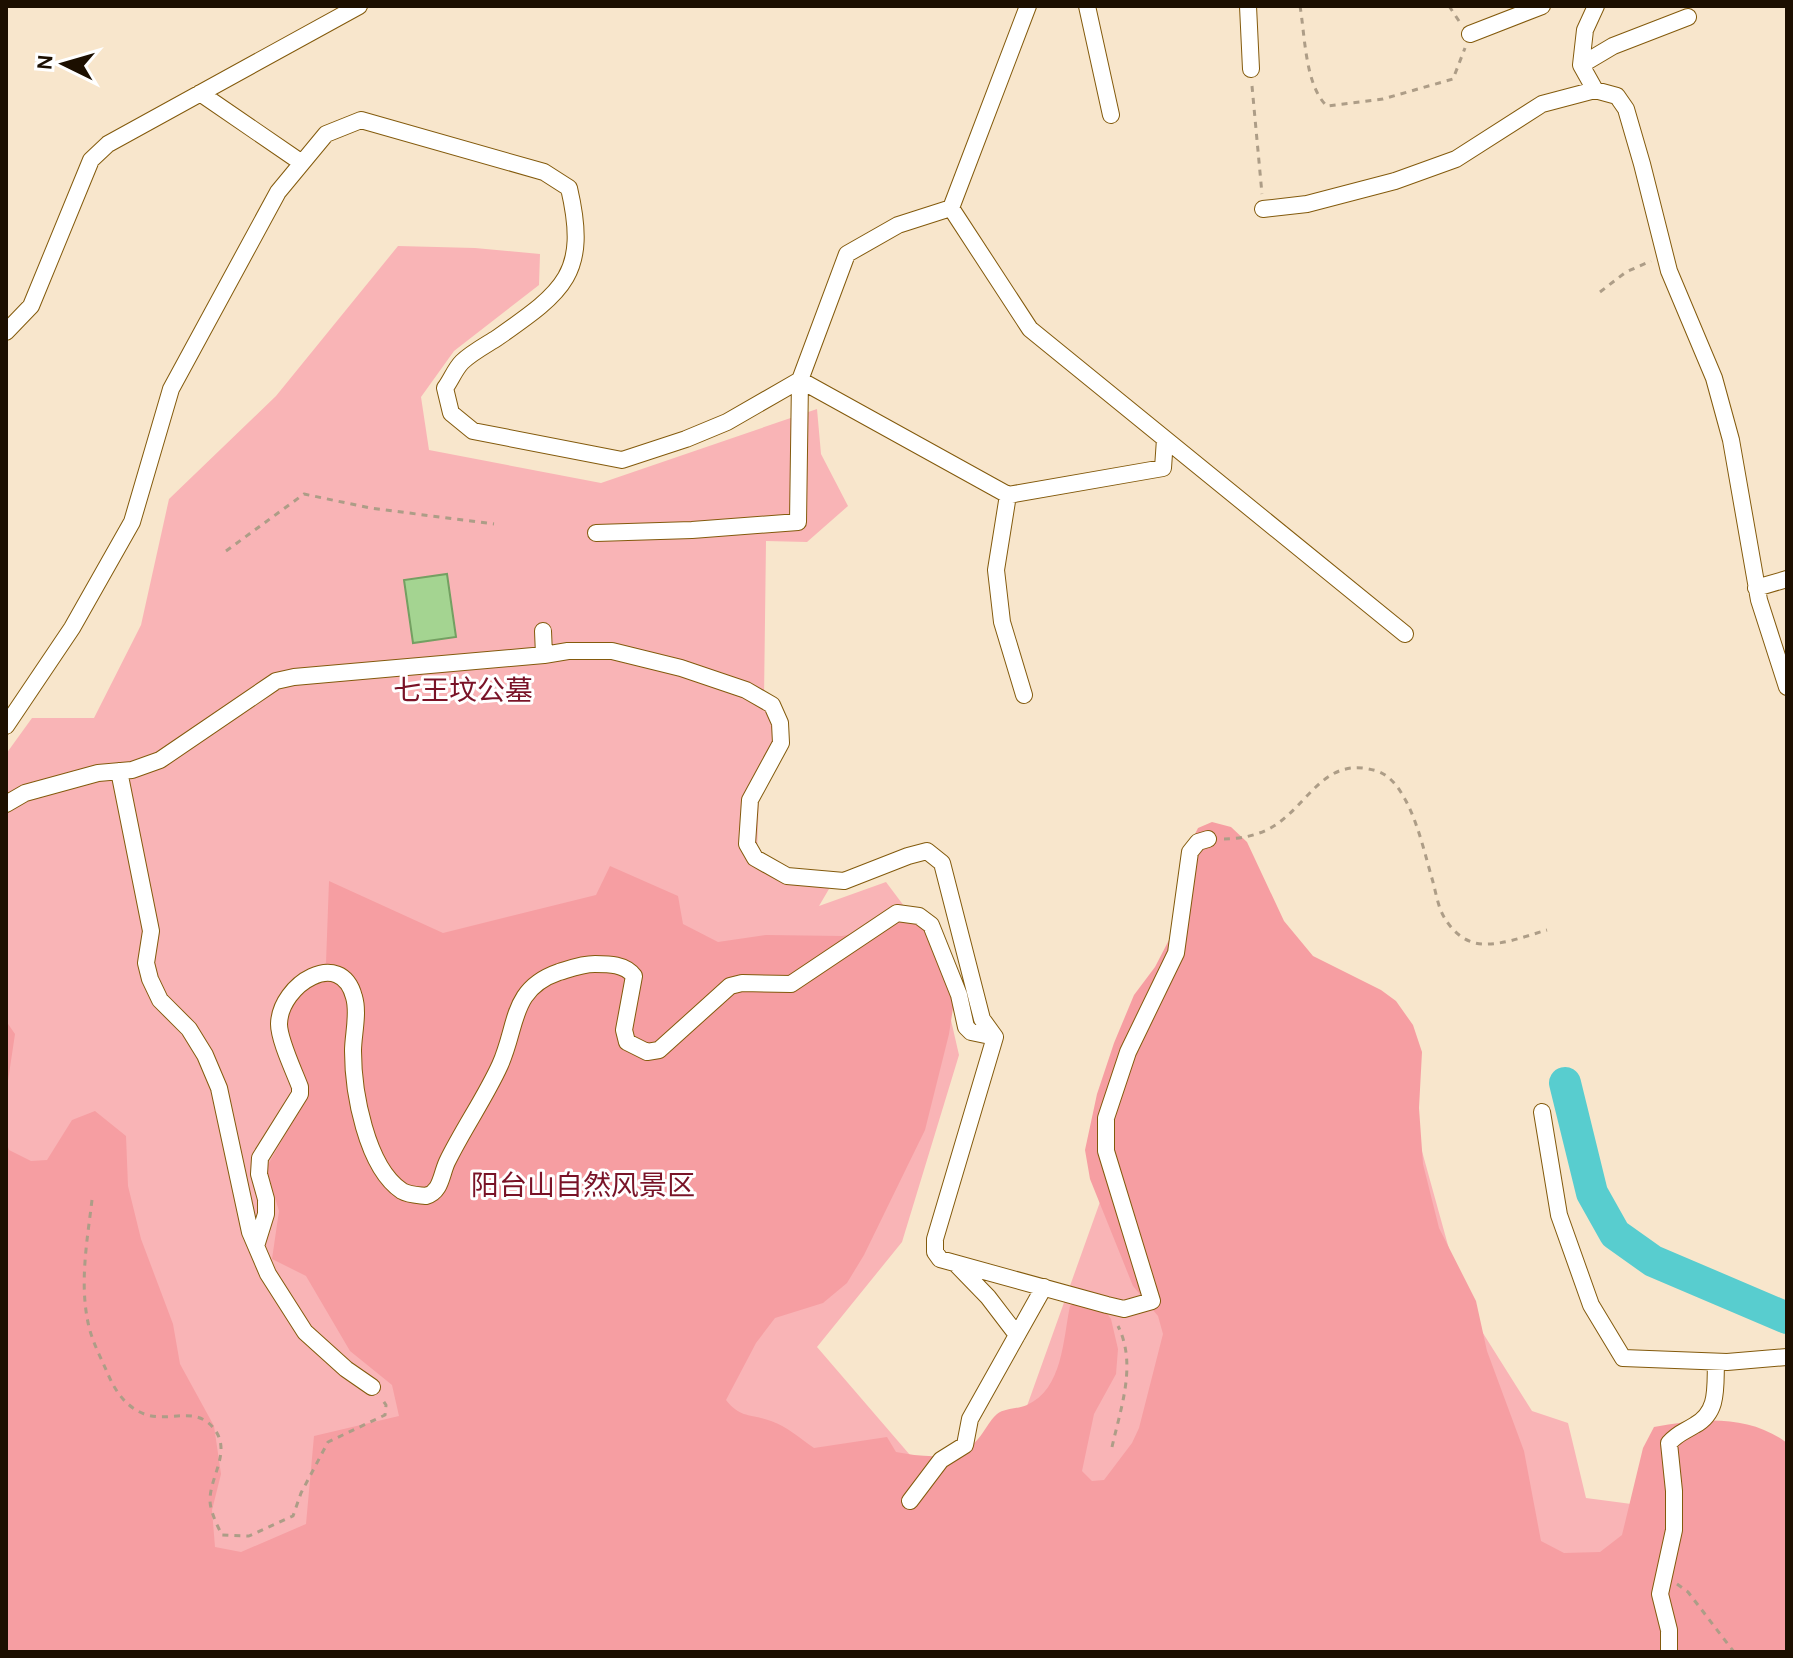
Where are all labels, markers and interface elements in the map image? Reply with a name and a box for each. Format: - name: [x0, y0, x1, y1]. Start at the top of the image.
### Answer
- north arrow: [24, 24, 104, 104]
- text: N: [31, 53, 59, 71]
- park label: 七王坟公墓: [393, 674, 533, 707]
- park label: 阳台山自然风景区: [471, 1169, 695, 1202]

